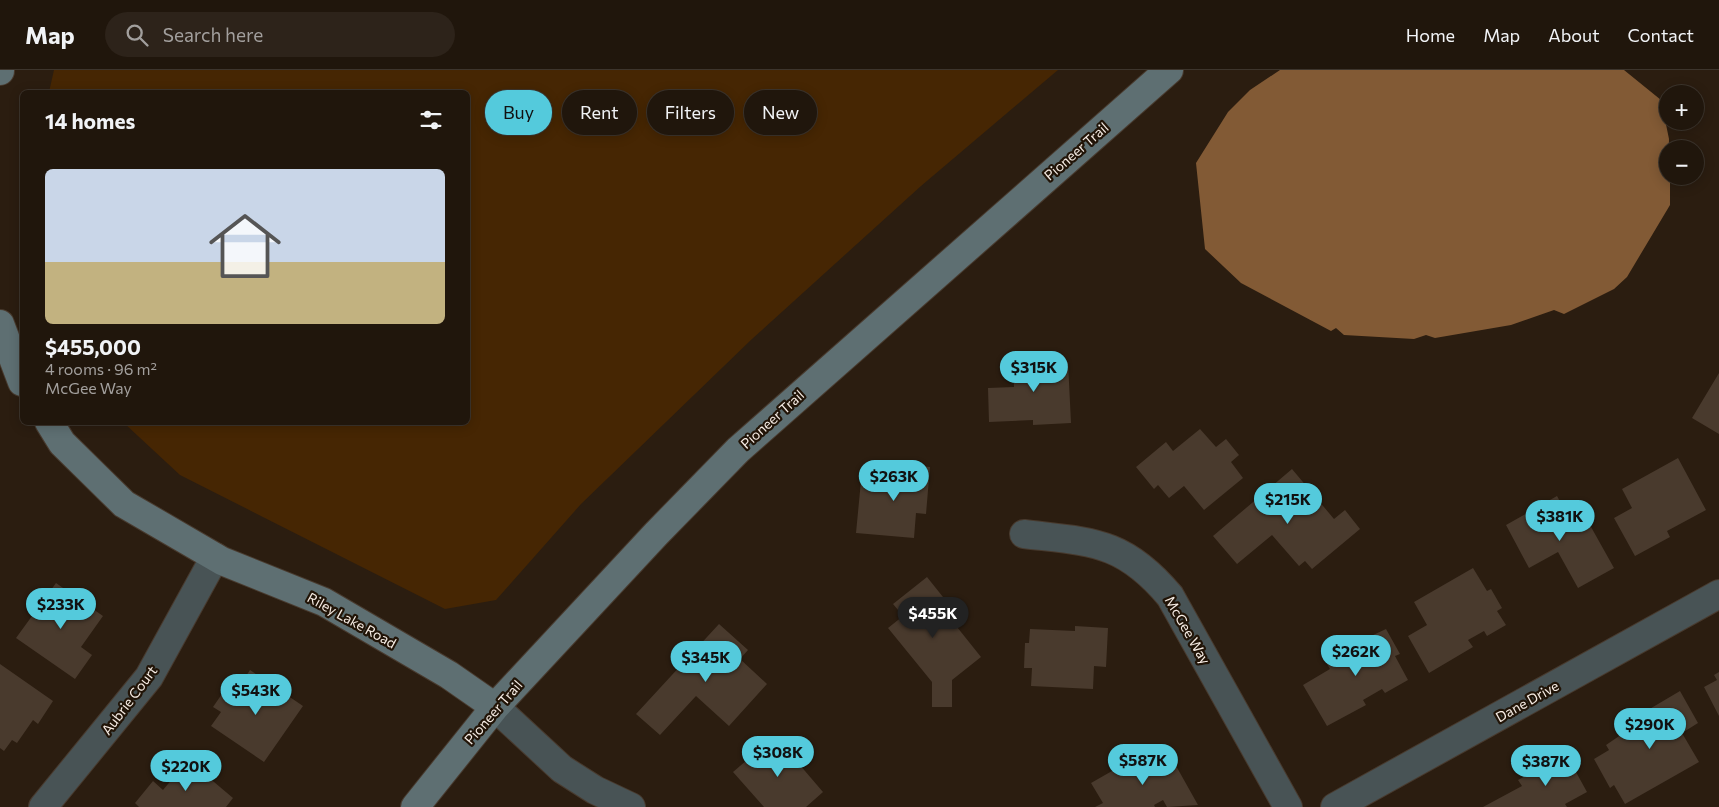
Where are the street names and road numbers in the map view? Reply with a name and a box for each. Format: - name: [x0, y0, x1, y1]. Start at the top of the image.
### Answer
- street label: Pioneer Trail: [1040, 118, 1112, 184]
- street label: Pioneer Trail: [737, 386, 807, 452]
- street label: Riley Lake Road: [305, 589, 399, 651]
- street label: McGee Way: [1162, 593, 1214, 667]
- street label: Aubrie Court: [98, 662, 161, 738]
- street label: Pioneer Trail: [460, 676, 526, 748]
- street label: Dane Drive: [1492, 677, 1562, 725]

